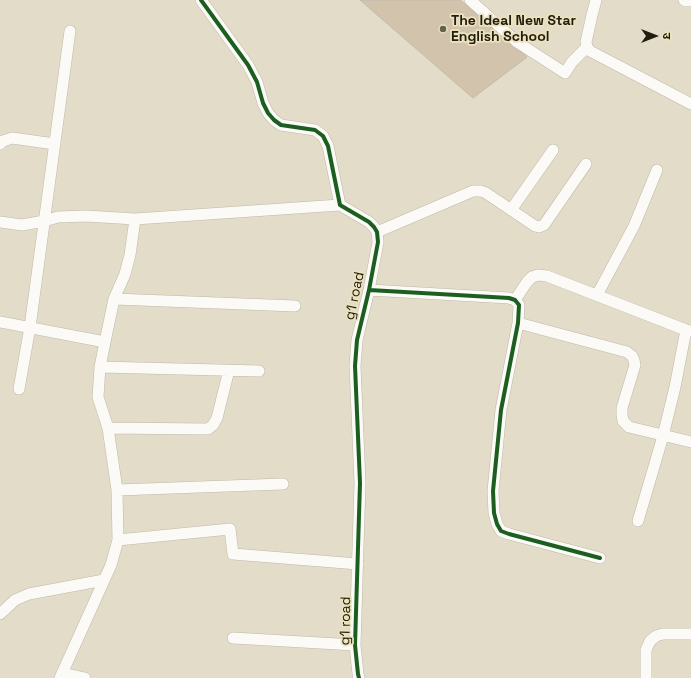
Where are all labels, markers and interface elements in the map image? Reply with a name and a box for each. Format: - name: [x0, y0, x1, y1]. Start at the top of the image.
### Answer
- place label: The Ideal New Star English School: [451, 13, 576, 46]
- north arrow: [635, 16, 675, 56]
- marker: The Ideal New Star English School: [438, 24, 448, 34]
- text: उ: [660, 33, 674, 39]
- street label: g1 road: [342, 270, 368, 322]
- street label: g1 road: [337, 596, 355, 646]

